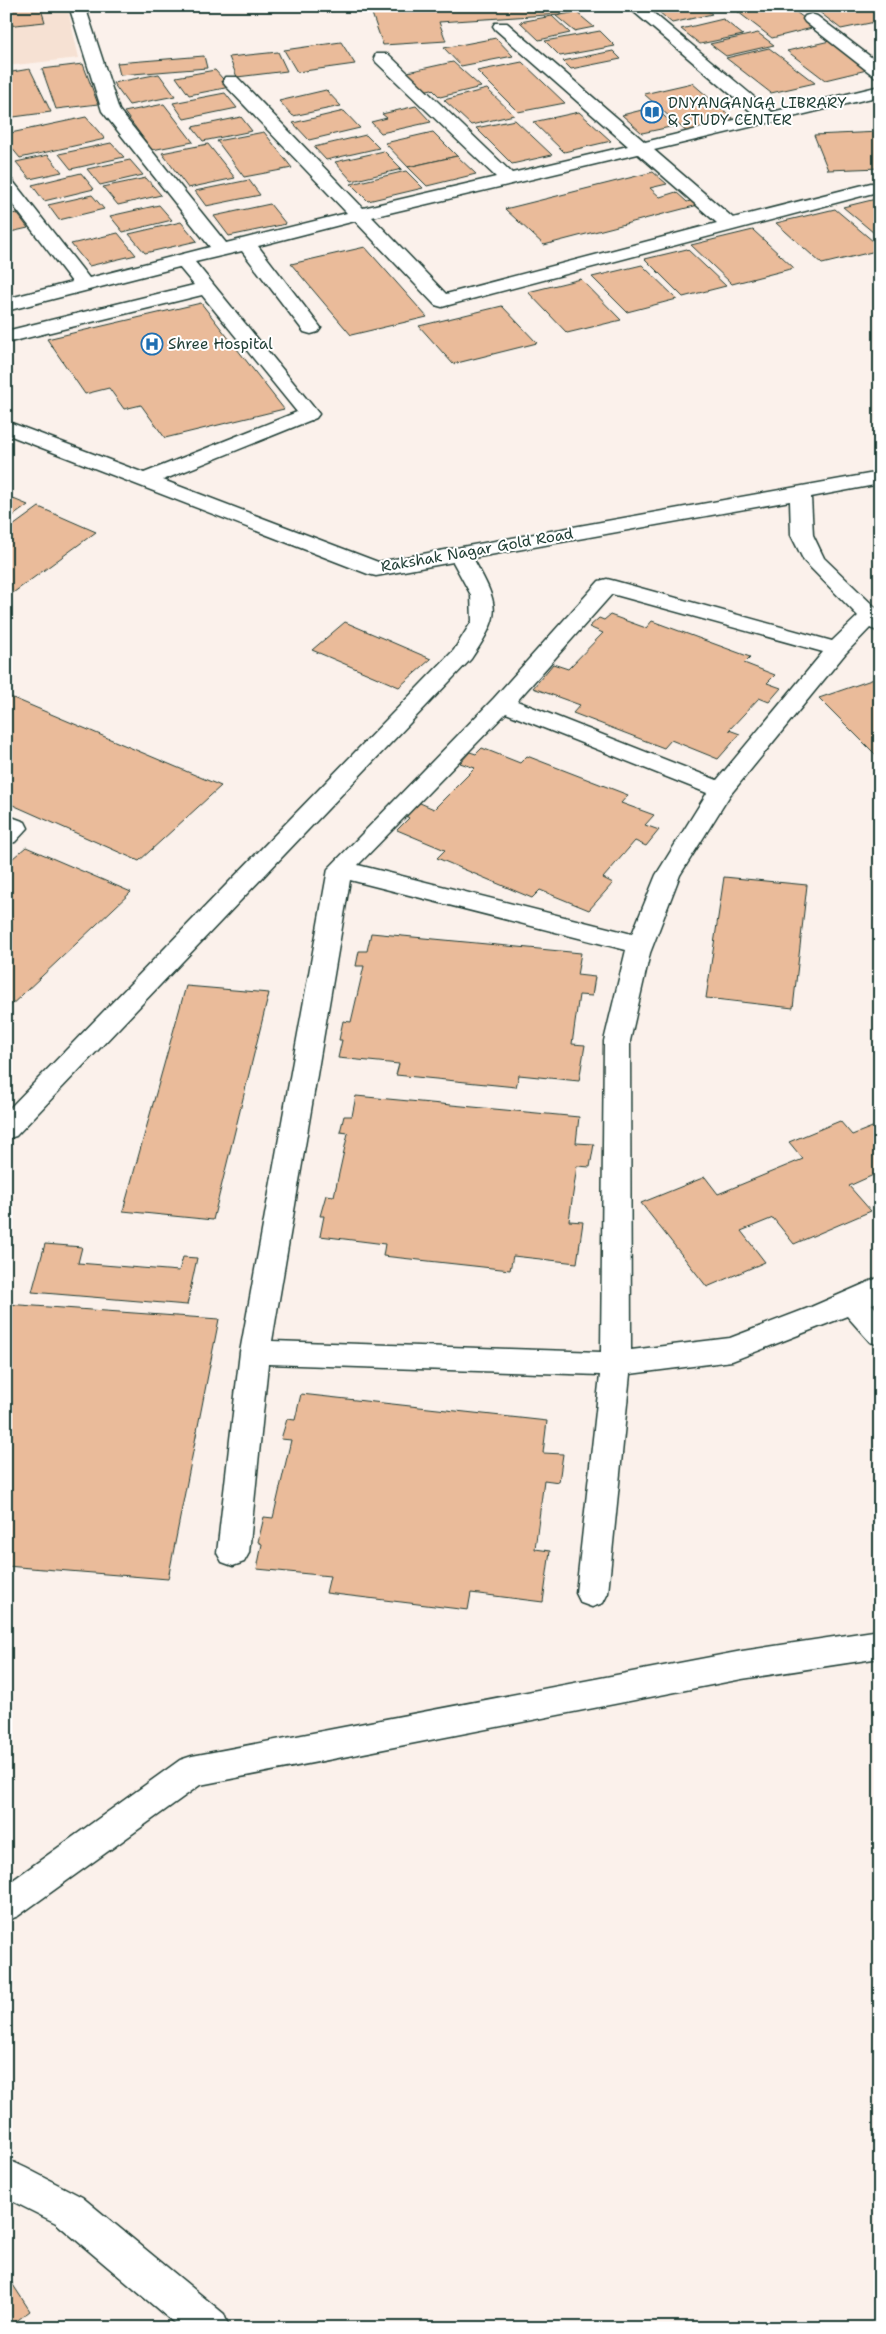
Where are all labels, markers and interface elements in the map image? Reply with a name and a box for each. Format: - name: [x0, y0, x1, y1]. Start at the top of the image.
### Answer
- place label: DNYANGANGA LIBRARY & STUDY CENTER: [668, 93, 847, 130]
- library icon: DNYANGANGA LIBRARY & STUDY CENTER: [640, 100, 664, 124]
- hospital icon: Shree Hospital: [140, 332, 164, 356]
- place label: Shree Hospital: [168, 334, 273, 354]
- street label: Rakshak Nagar Gold Road: [379, 523, 575, 577]

